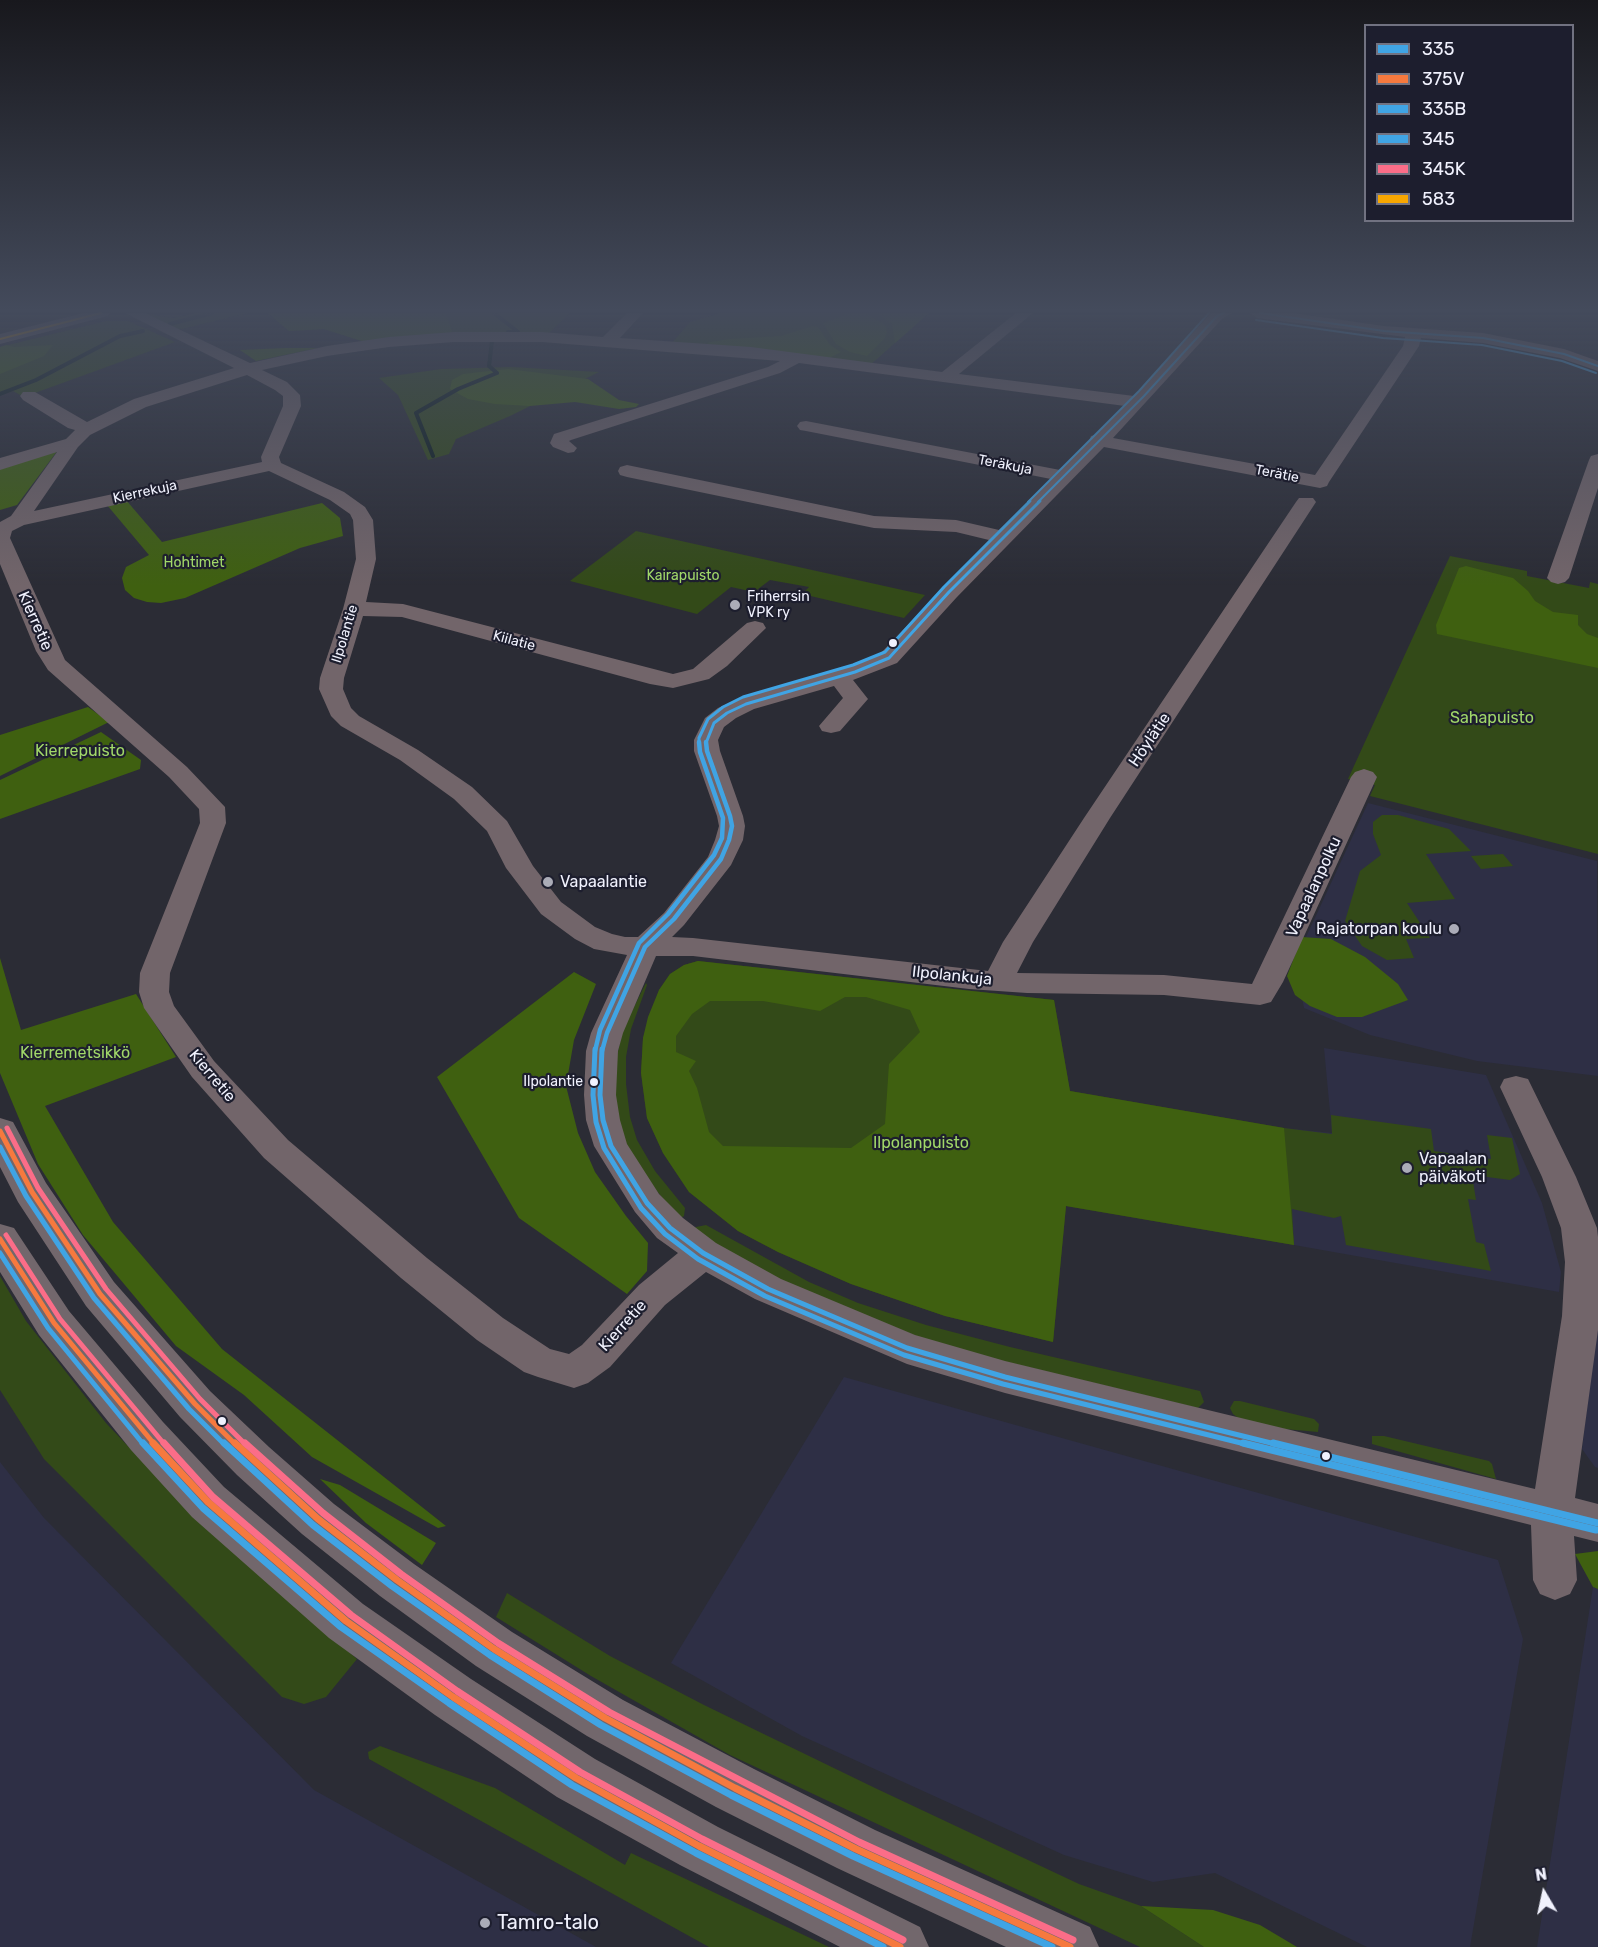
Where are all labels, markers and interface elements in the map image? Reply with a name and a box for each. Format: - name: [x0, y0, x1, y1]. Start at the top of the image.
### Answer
- legend: [1364, 24, 1574, 222]
- text: 335: [1422, 38, 1454, 60]
- text: 375V: [1422, 68, 1465, 90]
- text: 335B: [1422, 98, 1466, 120]
- text: 345: [1422, 128, 1455, 150]
- text: 345K: [1422, 158, 1466, 180]
- text: 583: [1422, 188, 1455, 210]
- street label: Teräkuja: [977, 452, 1033, 478]
- street label: Terätie: [1254, 462, 1300, 486]
- street label: Kierrekuja: [111, 477, 179, 507]
- park label: Hohtimet: [163, 555, 225, 571]
- park label: Kairapuisto: [646, 568, 720, 584]
- street label: Kierretie: [14, 589, 56, 653]
- place label: Friherrsin VPK ry: [747, 589, 810, 622]
- marker: Friherrsin VPK ry: [728, 598, 742, 612]
- street label: Ilpolantie: [328, 603, 362, 665]
- street label: Kiilatie: [491, 627, 537, 655]
- unlabelled marker: [887, 637, 899, 649]
- park label: Sahapuisto: [1450, 708, 1534, 728]
- street label: Höylätie: [1125, 709, 1175, 771]
- park label: Kierrepuisto: [35, 741, 125, 761]
- street label: Vapaalanpolku: [1282, 834, 1346, 940]
- place label: Vapaalantie: [560, 872, 647, 892]
- marker: Vapaalantie: [541, 875, 555, 889]
- place label: Rajatorpan koulu: [1316, 919, 1442, 939]
- marker: Rajatorpan koulu: [1447, 922, 1461, 936]
- street label: Ilpolankuja: [911, 962, 993, 990]
- park label: Kierremetsikkö: [20, 1043, 130, 1063]
- street label: Kierretie: [185, 1046, 239, 1106]
- place label: Ilpolantie: [523, 1074, 583, 1090]
- marker: Ilpolantie: [588, 1076, 600, 1088]
- park label: Ilpolanpuisto: [873, 1133, 969, 1153]
- place label: Vapaalan päiväkoti: [1419, 1149, 1487, 1187]
- marker: Vapaalan päiväkoti: [1400, 1161, 1414, 1175]
- street label: Kierretie: [595, 1296, 651, 1356]
- unlabelled marker: [216, 1415, 228, 1427]
- unlabelled marker: [1320, 1450, 1332, 1462]
- north arrow: [1514, 1863, 1574, 1923]
- text: N: [1534, 1864, 1548, 1885]
- place label: Tamro-talo: [497, 1911, 599, 1935]
- marker: Tamro-talo: [478, 1916, 492, 1930]

